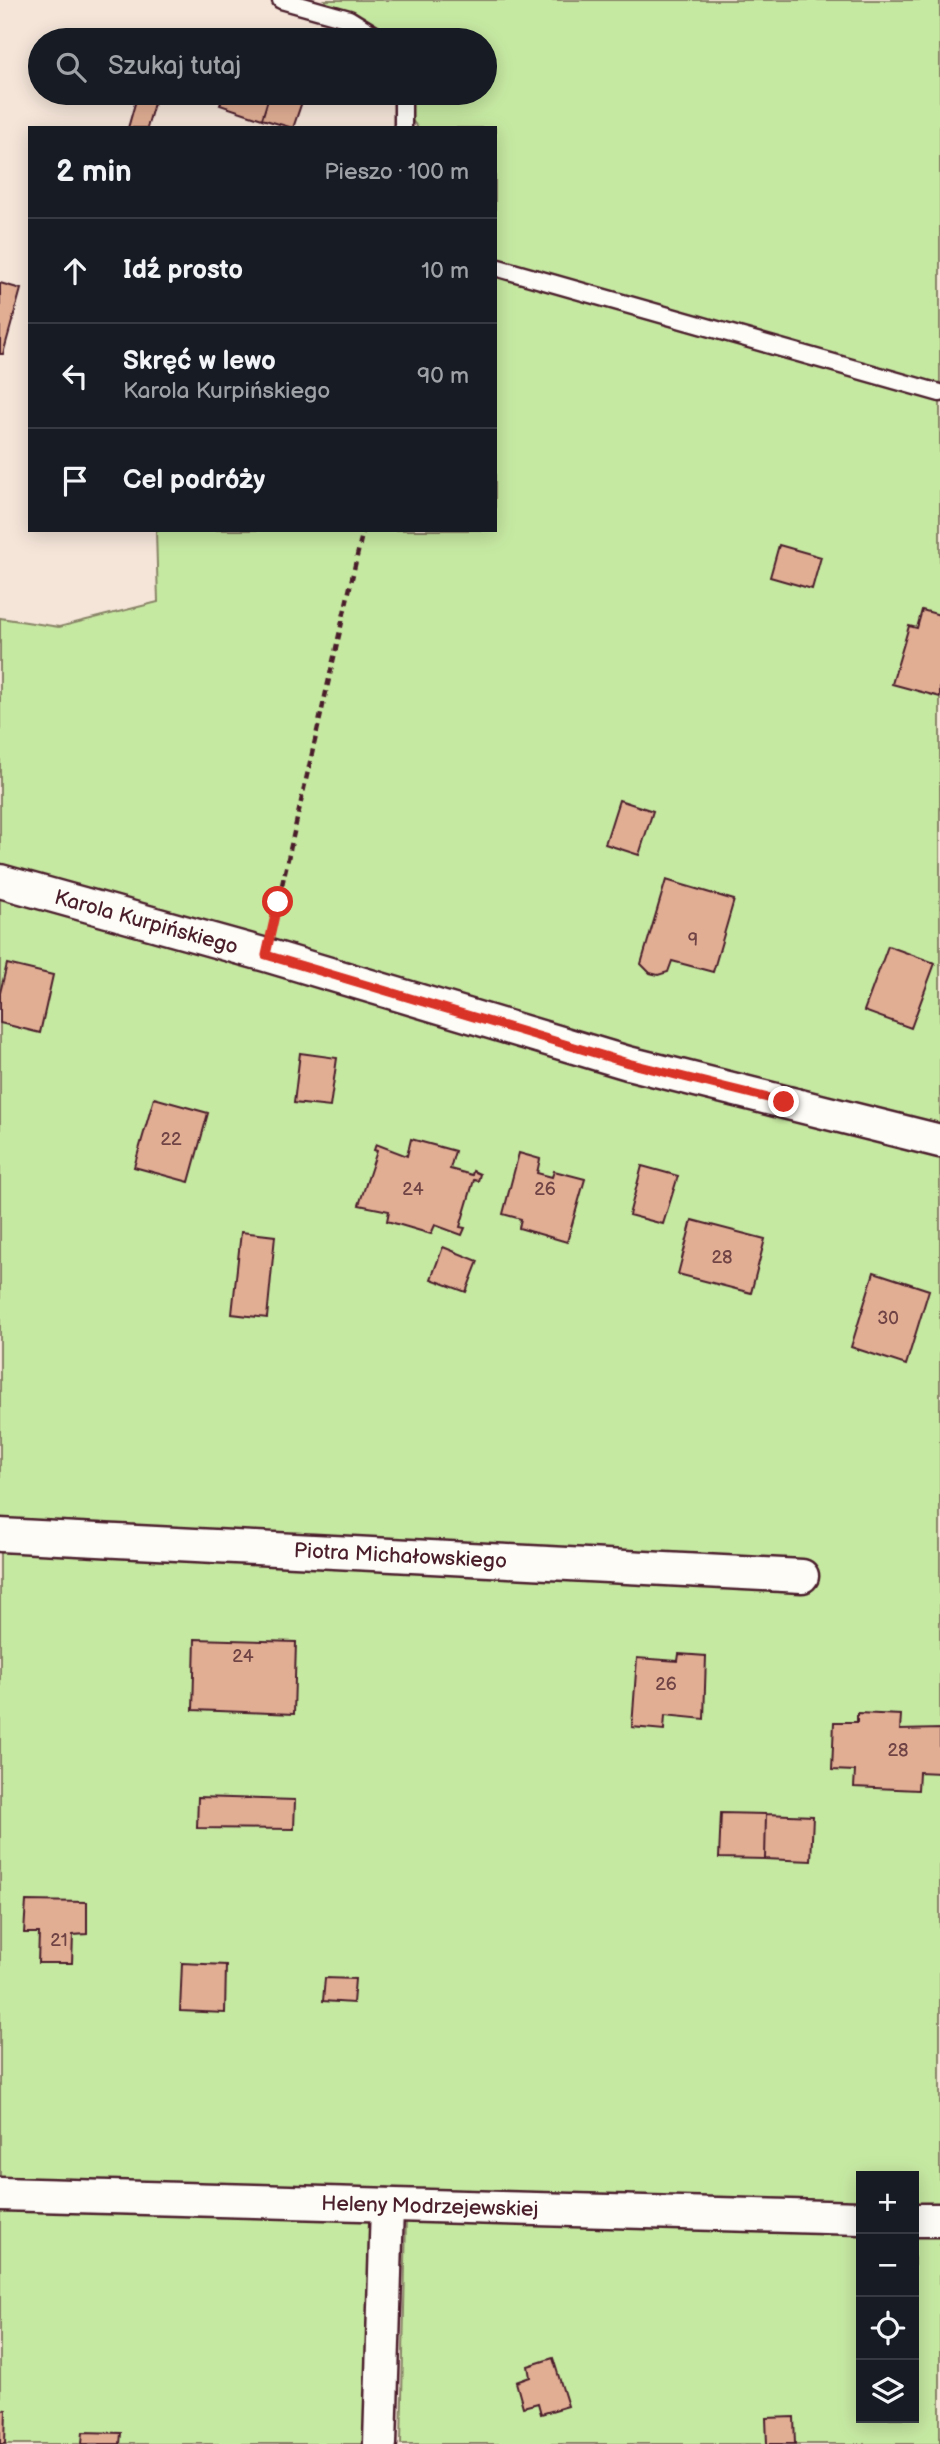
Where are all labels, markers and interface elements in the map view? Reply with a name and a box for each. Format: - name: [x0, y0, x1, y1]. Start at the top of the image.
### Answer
- search box: [28, 28, 497, 105]
- icon: search: [52, 48, 90, 86]
- text: Szukaj tutaj: [108, 51, 241, 82]
- text: 2 min: [56, 154, 132, 190]
- text: Pieszo · 100 m: [324, 158, 469, 186]
- icon: ahead: [56, 252, 94, 290]
- text: Idź prosto: [123, 255, 243, 286]
- text: 10 m: [421, 257, 469, 285]
- text: Skręć w lewo: [123, 346, 276, 377]
- icon: left: [56, 357, 94, 395]
- text: 90 m: [417, 362, 469, 390]
- text: Karola Kurpińskiego: [123, 377, 330, 405]
- icon: arrive: [56, 462, 94, 500]
- text: Cel podróży: [123, 465, 265, 496]
- street label: Karola Kurpińskiego: [52, 884, 241, 959]
- route start: [262, 886, 293, 917]
- house number: 9: [688, 930, 698, 951]
- route end: [768, 1086, 799, 1117]
- house number: 22: [160, 1129, 182, 1150]
- house number: 24: [402, 1179, 424, 1200]
- house number: 26: [534, 1179, 556, 1200]
- house number: 28: [711, 1247, 733, 1268]
- house number: 30: [877, 1308, 899, 1329]
- street label: Piotra Michałowskiego: [293, 1538, 508, 1573]
- house number: 24: [232, 1646, 254, 1667]
- house number: 26: [655, 1674, 677, 1695]
- house number: 28: [887, 1740, 909, 1761]
- house number: 21: [50, 1930, 68, 1951]
- map controls: [856, 2171, 919, 2423]
- button: +: [856, 2171, 919, 2234]
- street label: Heleny Modrzejewskiej: [321, 2190, 539, 2222]
- button: −: [856, 2234, 919, 2297]
- button: locate: [856, 2297, 919, 2360]
- button: layers: [856, 2360, 919, 2423]

